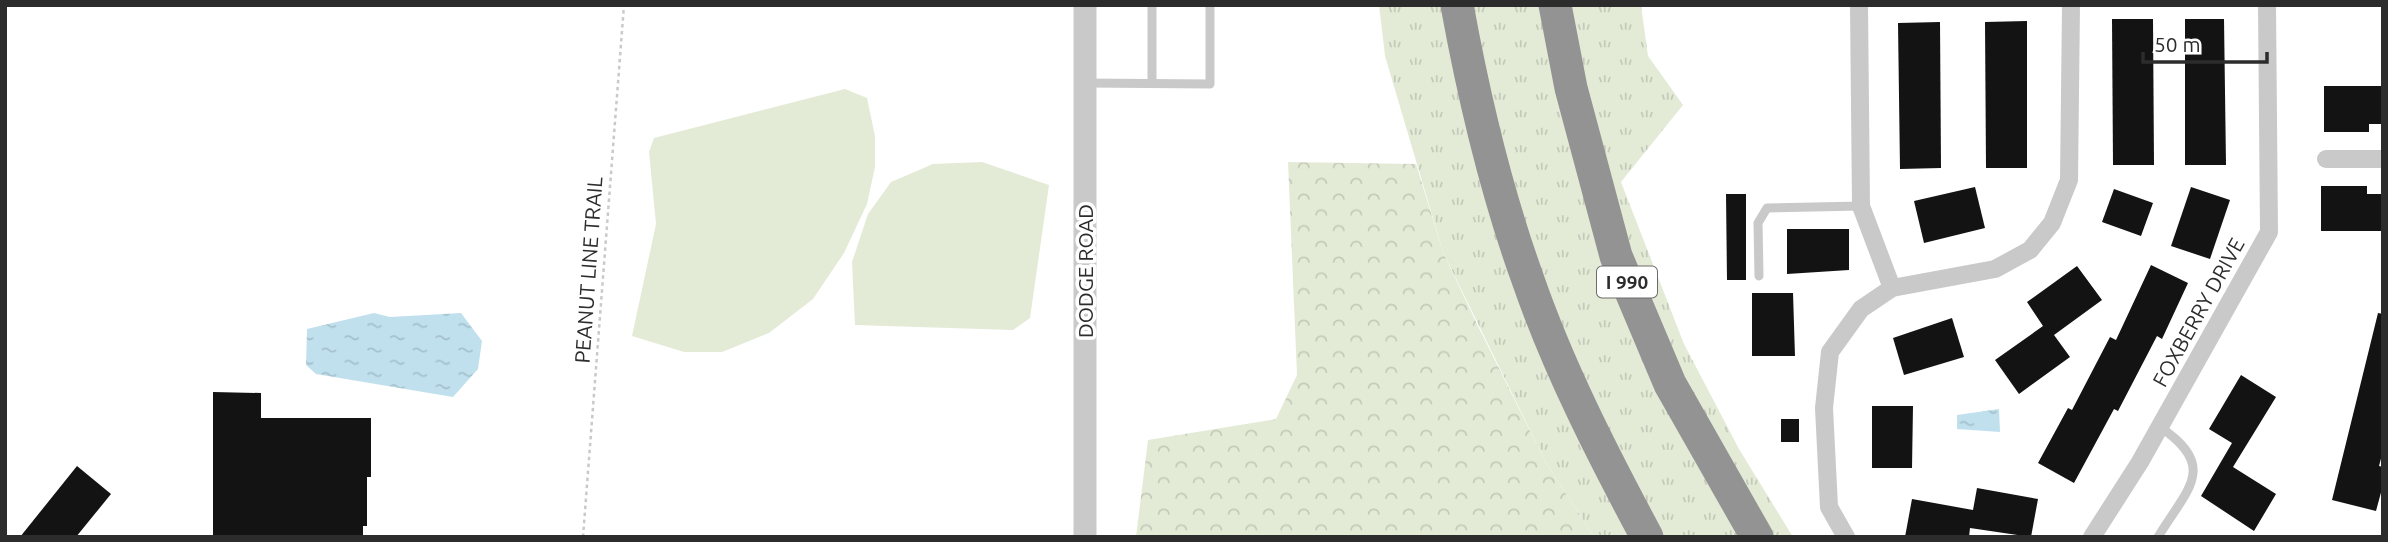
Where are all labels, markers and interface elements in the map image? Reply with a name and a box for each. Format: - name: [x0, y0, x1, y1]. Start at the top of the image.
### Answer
- scale bar: [2143, 21, 2267, 65]
- text: 50 m: [2154, 32, 2201, 56]
- street label: PEANUT LINE TRAIL: [570, 176, 607, 364]
- street label: DODGE ROAD: [1073, 204, 1097, 338]
- street label: FOXBERRY DRIVE: [2147, 233, 2249, 391]
- road number: I 990: [1597, 266, 1657, 298]

